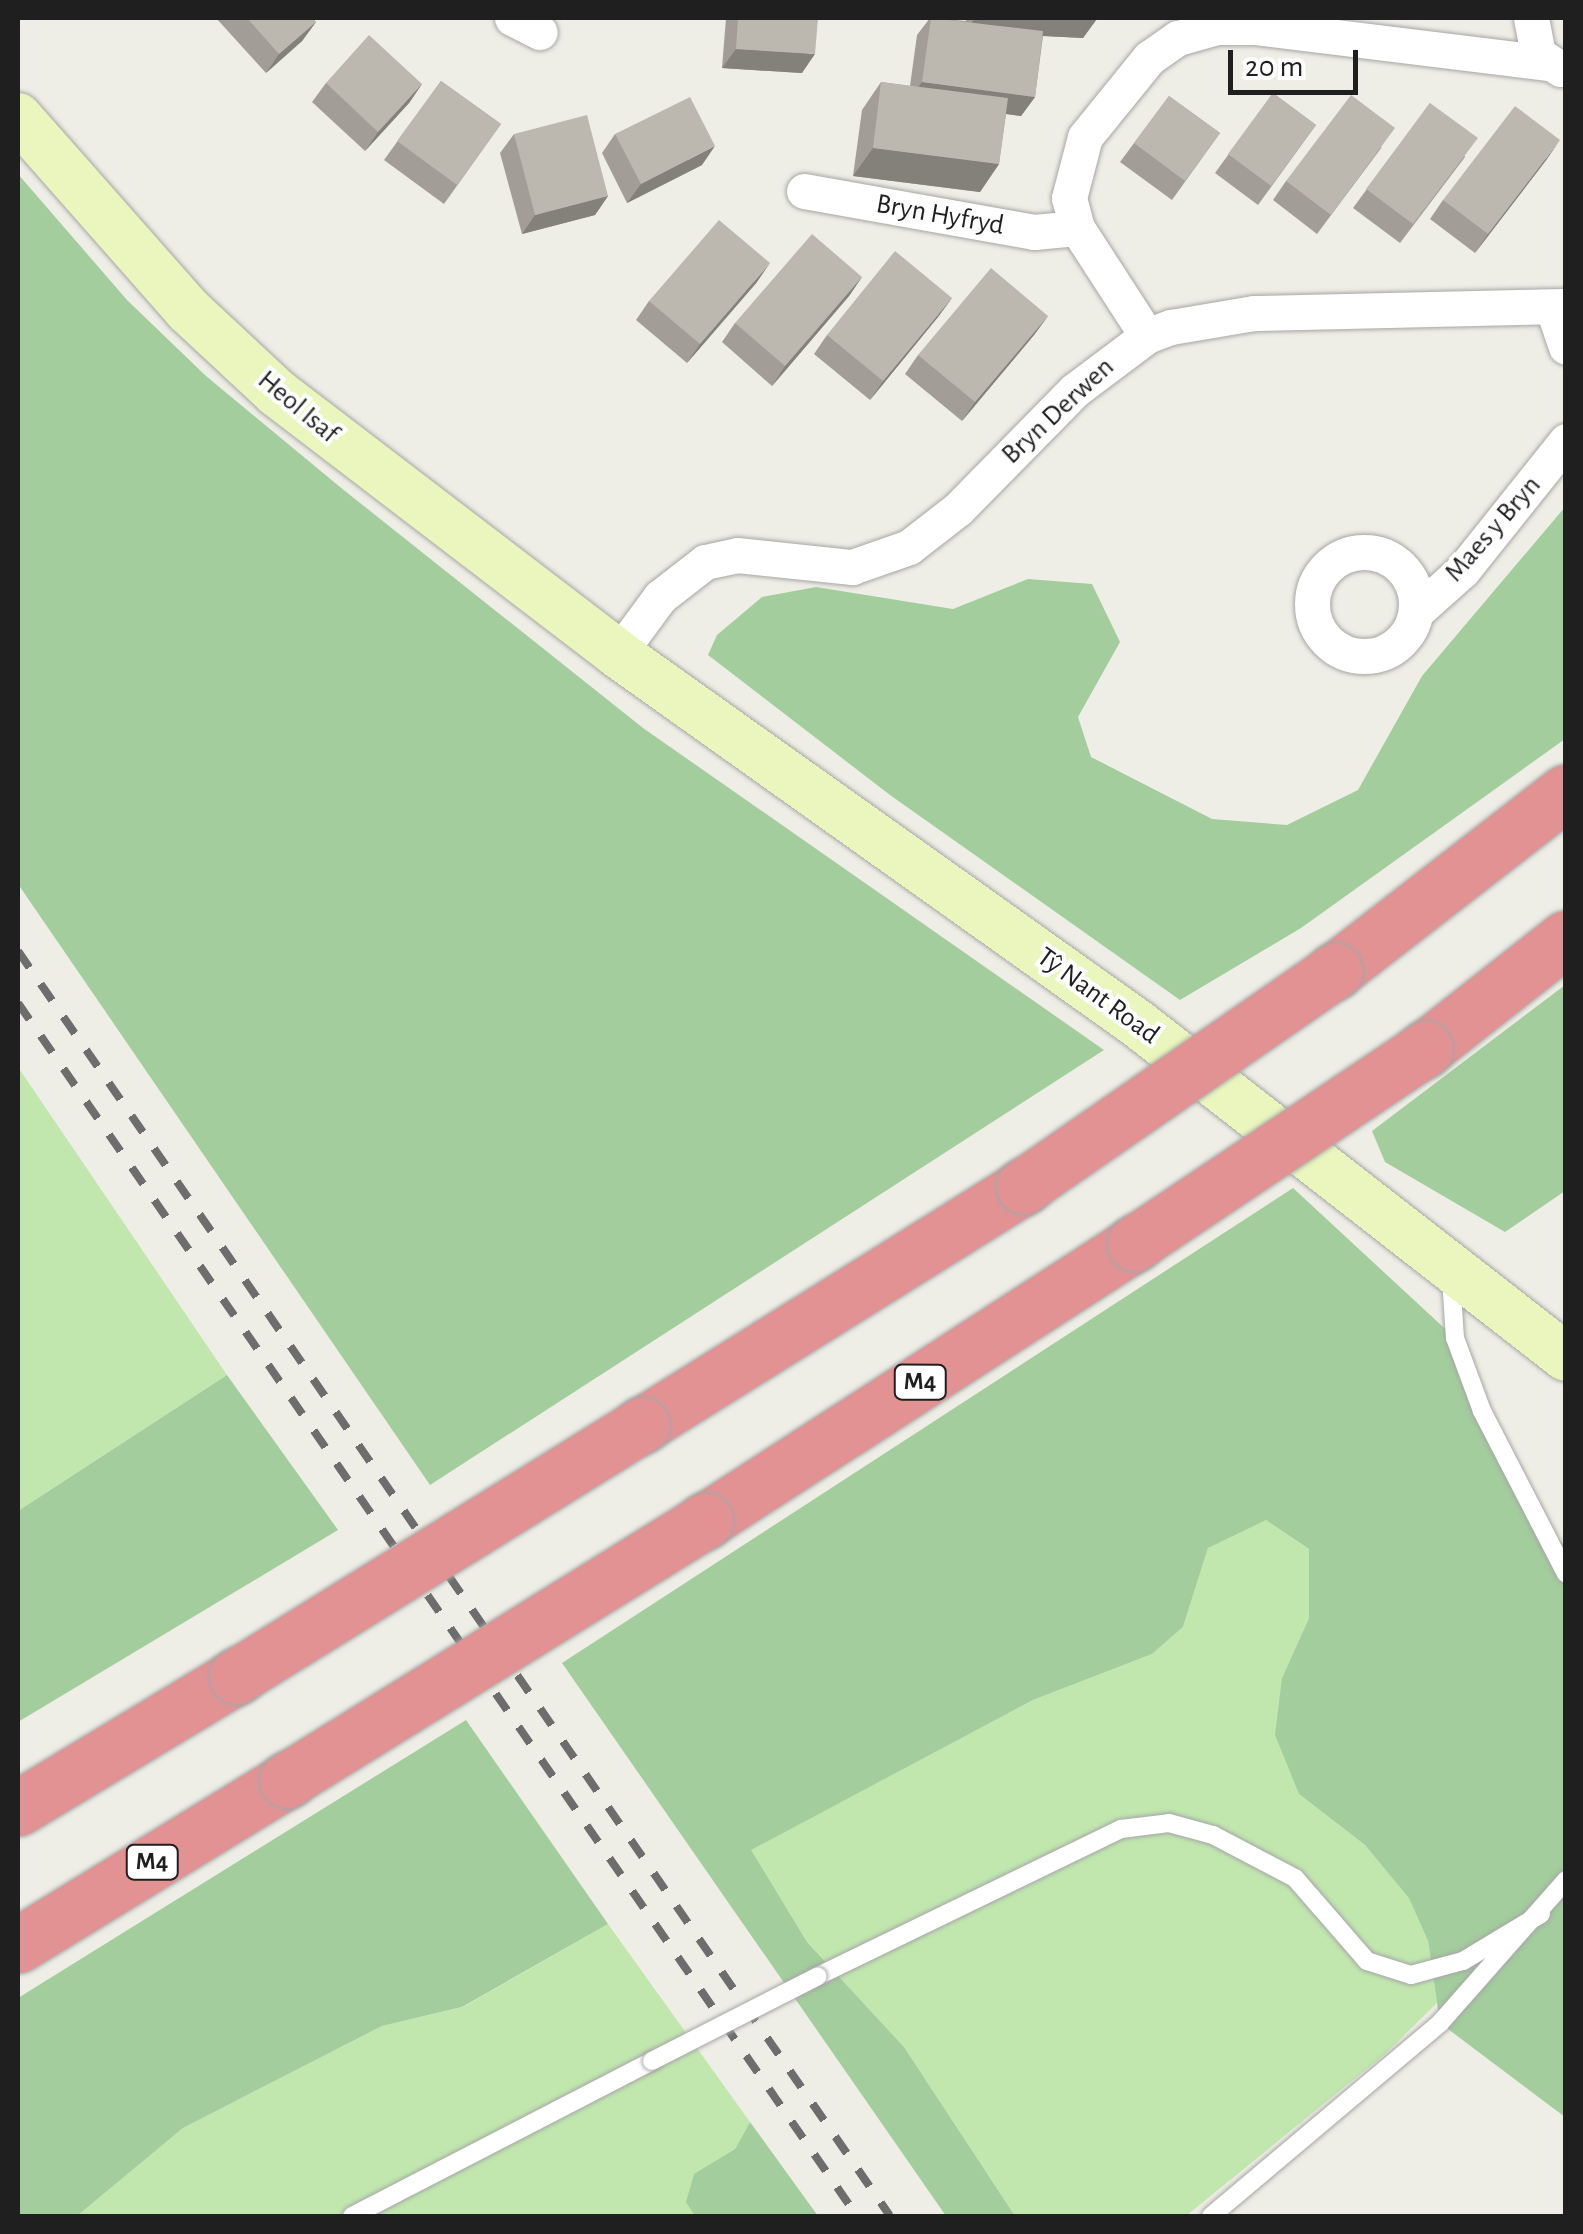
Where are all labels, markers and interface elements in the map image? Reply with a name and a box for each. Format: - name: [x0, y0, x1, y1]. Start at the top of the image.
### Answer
- scale bar: [1233, 30, 1363, 92]
- text: 20 m: [1245, 52, 1303, 82]
- street label: Bryn Hyfryd: [873, 187, 1007, 243]
- street label: Bryn Derwen: [995, 351, 1121, 471]
- street label: Heol Isaf: [251, 364, 345, 450]
- street label: Maes y Bryn: [1438, 469, 1548, 589]
- street label: Tŷ Nant Road: [1030, 940, 1166, 1052]
- road number: M4: [892, 1362, 948, 1402]
- road number: M4: [124, 1842, 180, 1882]

